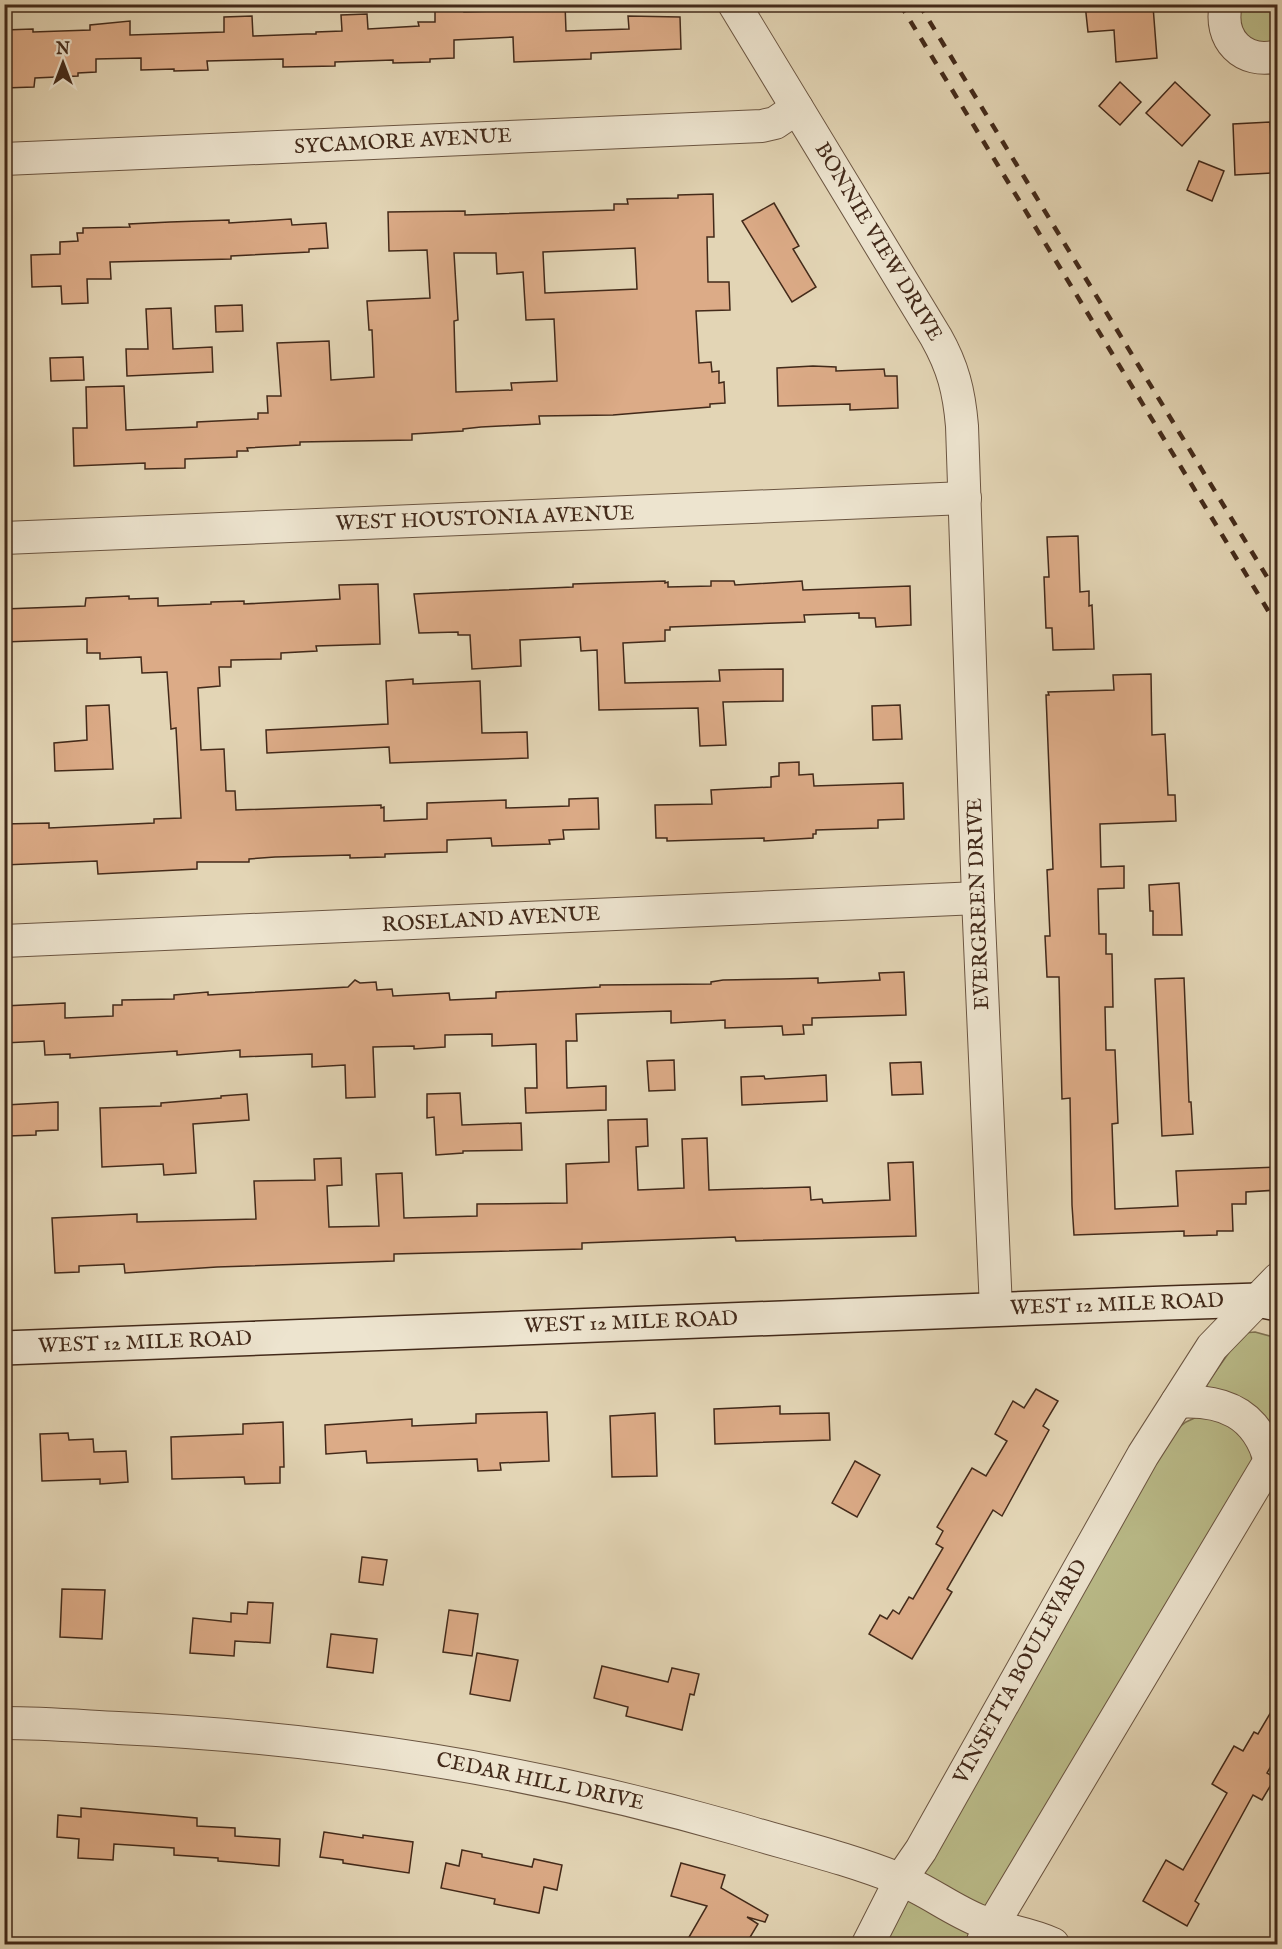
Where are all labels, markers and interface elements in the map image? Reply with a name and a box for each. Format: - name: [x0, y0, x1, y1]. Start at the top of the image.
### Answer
- north arrow: [33, 33, 93, 93]
- text: N: [55, 40, 70, 60]
- street label: SYCAMORE AVENUE: [294, 123, 512, 161]
- street label: BONNIE VIEW DRIVE: [808, 138, 948, 346]
- street label: WEST HOUSTONIA AVENUE: [335, 500, 635, 538]
- street label: EVERGREEN DRIVE: [962, 797, 996, 1011]
- street label: ROSELAND AVENUE: [381, 901, 601, 939]
- street label: WEST 12 MILE ROAD: [1010, 1288, 1224, 1322]
- street label: WEST 12 MILE ROAD: [524, 1306, 738, 1340]
- street label: WEST 12 MILE ROAD: [38, 1326, 252, 1360]
- street label: VINSETTA BOULEVARD: [947, 1555, 1094, 1790]
- street label: CEDAR HILL DRIVE: [434, 1747, 646, 1817]

